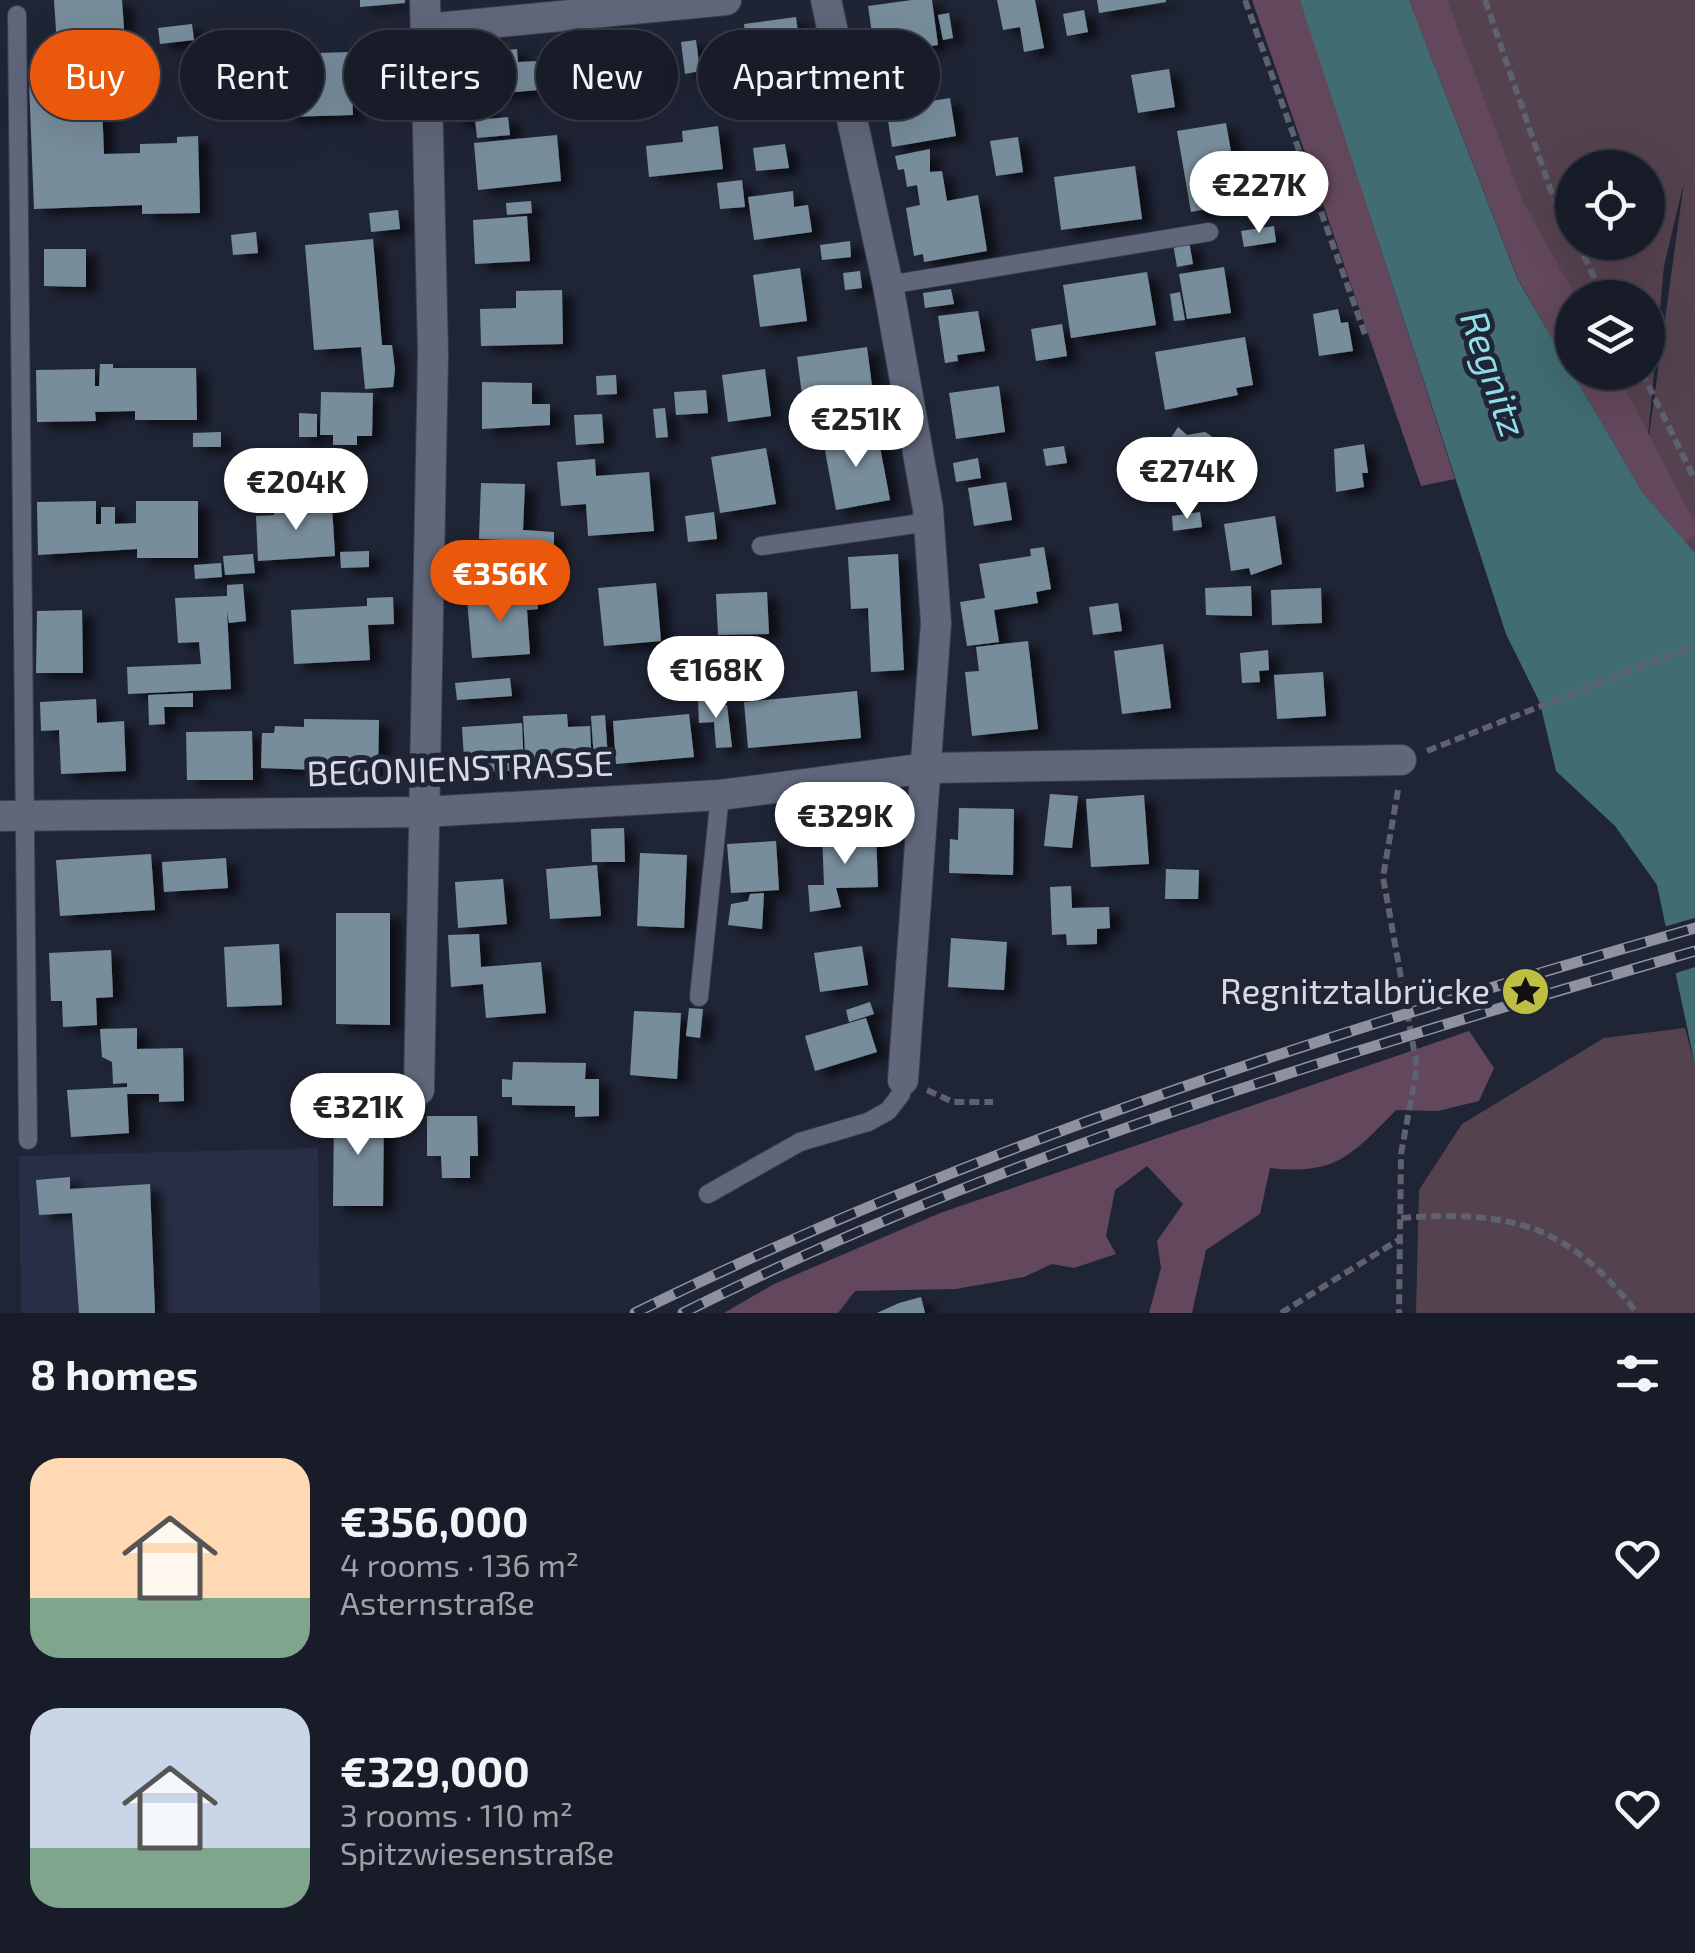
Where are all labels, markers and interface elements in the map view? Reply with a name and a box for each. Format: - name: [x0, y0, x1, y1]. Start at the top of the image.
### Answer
- chip: Buy: [30, 30, 160, 120]
- chip: Rent: [180, 30, 324, 120]
- chip: Filters: [344, 30, 516, 120]
- chip: New: [536, 30, 678, 120]
- chip: Apartment: [698, 30, 940, 120]
- map controls: [1555, 150, 1665, 390]
- button: locate: [1555, 150, 1665, 260]
- pin: €227K: [1189, 151, 1329, 236]
- text: €227K: [1212, 164, 1306, 202]
- button: layers: [1555, 280, 1665, 390]
- water label: Regnitz: [1452, 304, 1538, 442]
- pin: €251K: [786, 385, 926, 470]
- text: €251K: [811, 398, 901, 436]
- pin: €274K: [1117, 437, 1257, 522]
- pin: €204K: [226, 448, 366, 533]
- text: €274K: [1139, 450, 1235, 488]
- text: €204K: [246, 461, 346, 499]
- pin: €356K: [430, 540, 570, 625]
- text: €356K: [452, 553, 548, 591]
- pin: €168K: [646, 636, 786, 721]
- text: €168K: [669, 649, 763, 687]
- street label: BEGONIENSTRASSE: [306, 741, 614, 793]
- pin: €329K: [775, 782, 915, 867]
- text: €329K: [797, 795, 893, 833]
- place icon: Regnitztalbrücke: [1499, 966, 1551, 1018]
- place label: Regnitztalbrücke: [1220, 969, 1490, 1011]
- pin: €321K: [288, 1073, 428, 1158]
- text: €321K: [312, 1086, 404, 1124]
- icon: filters: [1610, 1346, 1665, 1401]
- text: 8 homes: [30, 1348, 198, 1398]
- text: €356,000: [340, 1495, 528, 1545]
- icon: home: [110, 1498, 230, 1618]
- icon: heart: [1610, 1531, 1665, 1586]
- text: 4 rooms · 136 m²: [340, 1545, 579, 1583]
- text: Asternstraße: [340, 1583, 535, 1621]
- text: €329,000: [340, 1745, 530, 1795]
- icon: home: [110, 1748, 230, 1868]
- icon: heart: [1610, 1781, 1665, 1836]
- text: 3 rooms · 110 m²: [340, 1795, 573, 1833]
- text: Spitzwiesenstraße: [340, 1833, 614, 1871]

